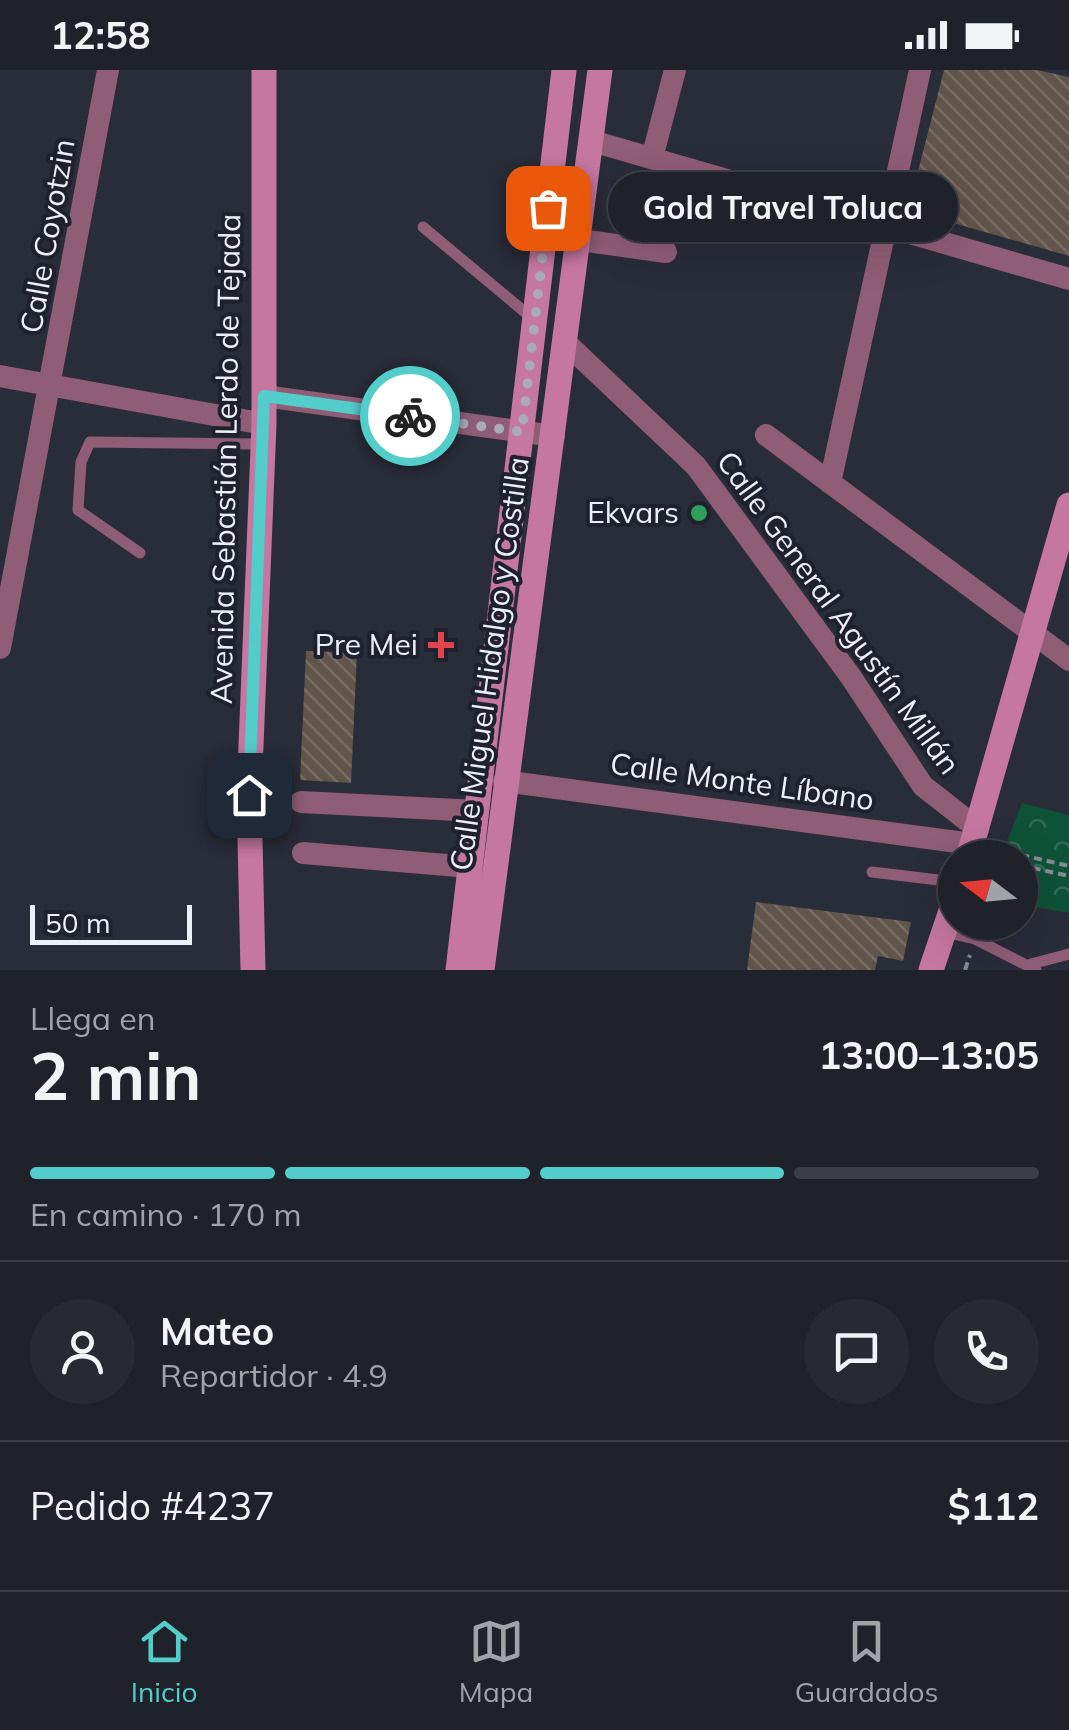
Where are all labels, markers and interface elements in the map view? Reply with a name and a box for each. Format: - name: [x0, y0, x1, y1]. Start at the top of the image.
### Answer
- text: 12:58: [50, 11, 151, 59]
- street label: Calle Coyotzin: [11, 136, 83, 336]
- pin: [506, 166, 591, 251]
- callout: Gold Travel Toluca: [608, 173, 958, 243]
- icon: bag: [521, 181, 576, 236]
- text: Gold Travel Toluca: [643, 187, 923, 227]
- street label: Avenida Sebastián Lerdo de Tejada: [202, 214, 248, 704]
- courier: [360, 366, 460, 466]
- icon: bike: [383, 389, 438, 444]
- street label: Calle General Agustín Millán: [709, 443, 969, 781]
- street label: Calle Miguel Hidalgo y Costilla: [441, 455, 537, 873]
- place label: Ekvars: [587, 493, 679, 531]
- marker: Ekvars: [688, 502, 710, 524]
- place label: Pre Mei: [315, 625, 418, 663]
- marker: Pre Mei: [428, 632, 454, 658]
- street label: Calle Monte Líbano: [608, 744, 876, 818]
- pin: [207, 753, 292, 838]
- icon: home: [222, 768, 277, 823]
- north arrow: [938, 840, 1038, 940]
- map controls: [938, 840, 1038, 940]
- scale bar: [30, 900, 192, 944]
- text: 50 m: [45, 905, 111, 940]
- text: Llega en: [30, 998, 155, 1038]
- text: 13:00–13:05: [819, 1031, 1039, 1079]
- text: 2 min: [30, 1035, 201, 1116]
- text: En camino · 170 m: [30, 1194, 302, 1234]
- button: person: [30, 1299, 135, 1404]
- button: chat: [804, 1299, 909, 1404]
- button: phone: [934, 1299, 1039, 1404]
- text: Mateo: [160, 1307, 274, 1355]
- text: Repartidor · 4.9: [160, 1355, 388, 1395]
- text: Pedido #4237: [30, 1482, 275, 1530]
- text: $112: [948, 1482, 1039, 1530]
- tab: Inicio: [131, 1614, 198, 1709]
- tab: Mapa: [459, 1614, 533, 1709]
- tab: Guardados: [795, 1614, 938, 1709]

